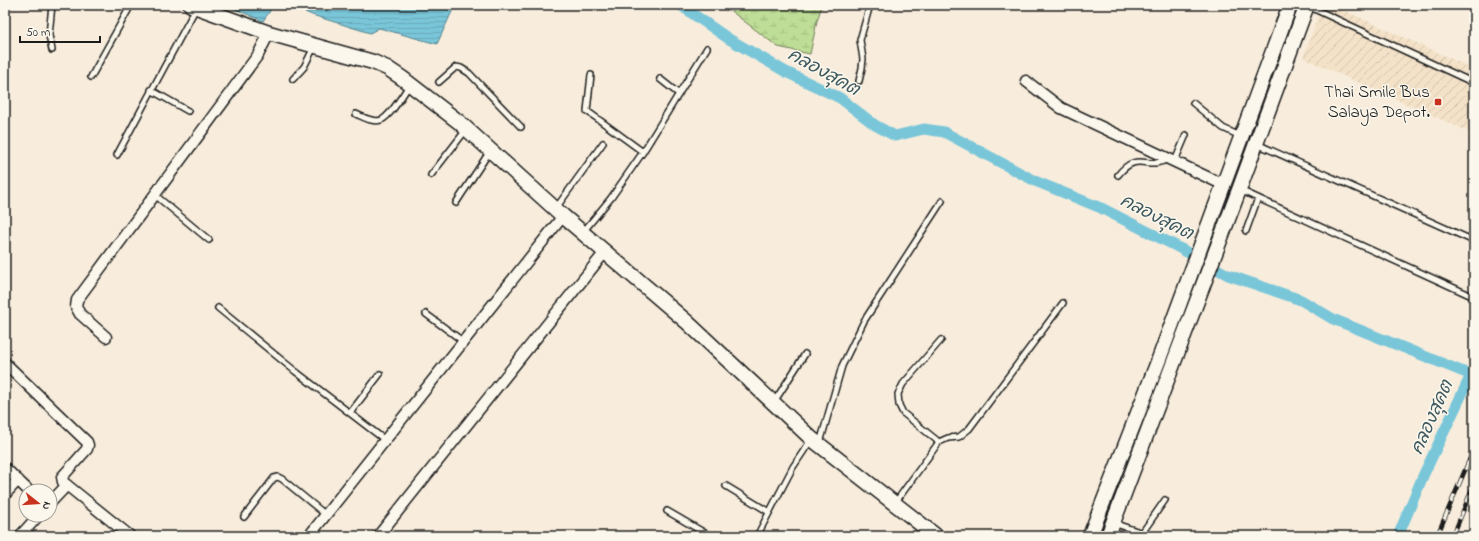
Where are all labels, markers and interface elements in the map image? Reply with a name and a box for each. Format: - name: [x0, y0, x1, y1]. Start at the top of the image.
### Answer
- scale bar: [20, 18, 100, 44]
- text: 50 m: [26, 24, 50, 42]
- water label: คลองสุคต: [782, 43, 865, 104]
- place label: Thai Smile Bus Salaya Depot.: [1324, 80, 1431, 126]
- marker: Thai Smile Bus Salaya Depot.: [1433, 97, 1443, 107]
- water label: คลองสุคต: [1115, 189, 1198, 248]
- water label: คลองสุคต: [1405, 376, 1461, 459]
- north arrow: [18, 483, 58, 523]
- text: N: [38, 500, 55, 512]

